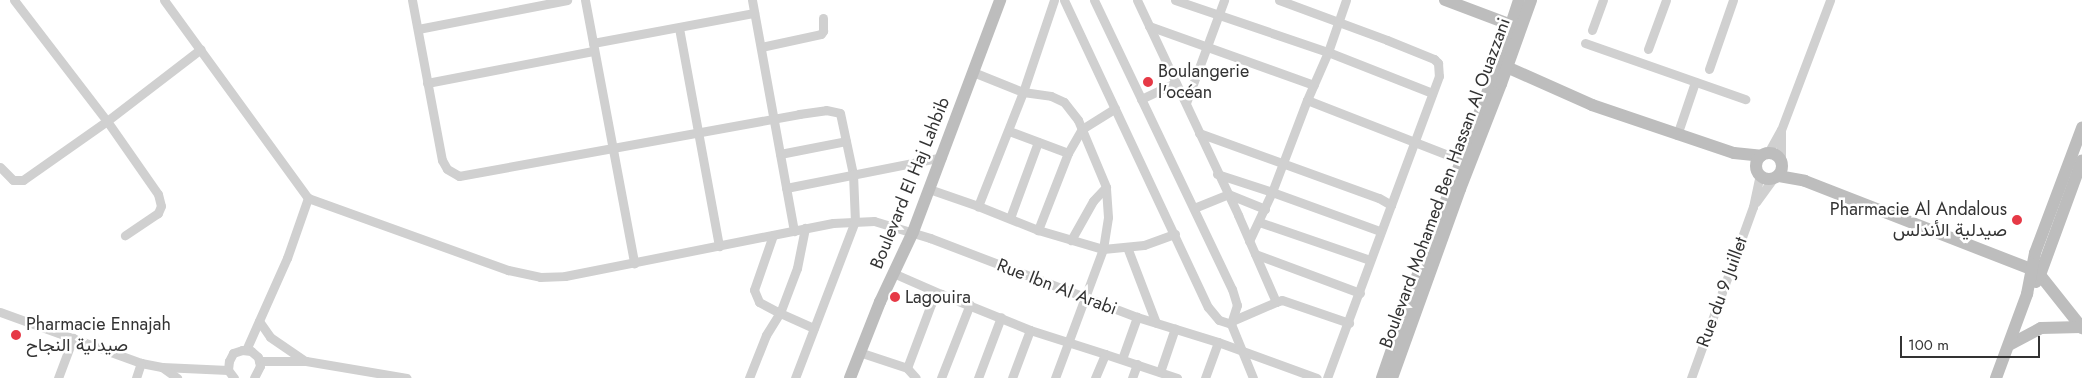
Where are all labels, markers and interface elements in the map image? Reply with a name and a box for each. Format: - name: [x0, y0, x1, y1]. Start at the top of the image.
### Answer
- street label: Boulevard Mohamed Ben Hassan Al Ouazzani: [1375, 15, 1515, 351]
- place label: Boulangerie l'océan: [1158, 61, 1249, 104]
- marker: Boulangerie l'océan: [1142, 76, 1154, 88]
- street label: Boulevard El Haj Lahbib: [866, 94, 954, 272]
- place label: Pharmacie Al Andalous صيدلية الأندلس: [1830, 199, 2007, 242]
- marker: Pharmacie Al Andalous صيدلية الأندلس: [2011, 214, 2023, 226]
- street label: Rue du 9 Juillet: [1692, 234, 1752, 350]
- street label: Rue Ibn Al Arabi: [994, 254, 1120, 320]
- place label: Lagouira: [905, 286, 971, 308]
- marker: Lagouira: [889, 291, 901, 303]
- place label: Pharmacie Ennajah صيدلية النجاح: [26, 314, 171, 356]
- scale bar: [1902, 326, 2042, 358]
- marker: Pharmacie Ennajah صيدلية النجاح: [10, 329, 22, 341]
- text: 100 m: [1908, 334, 1949, 356]

